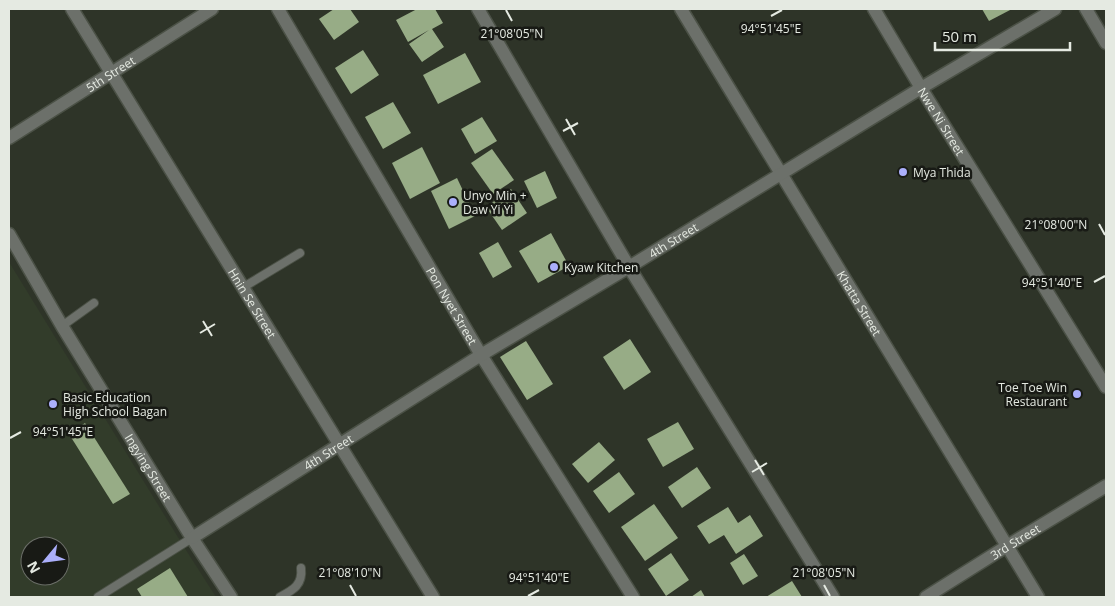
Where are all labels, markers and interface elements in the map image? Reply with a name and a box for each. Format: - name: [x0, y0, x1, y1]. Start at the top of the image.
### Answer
- text: 94°51'45"E: [741, 20, 801, 37]
- scale bar: [935, 20, 1070, 52]
- text: 21°08'05"N: [481, 25, 543, 42]
- text: 50 m: [942, 26, 977, 46]
- street label: 5th Street: [82, 52, 138, 96]
- street label: Nwe Ni Street: [914, 84, 969, 158]
- place label: Mya Thida: [913, 164, 971, 181]
- marker: Mya Thida: [897, 166, 909, 178]
- place label: Unyo Min + Daw Yi Yi: [463, 187, 527, 218]
- marker: Unyo Min + Daw Yi Yi: [447, 196, 459, 208]
- text: 21°08'00"N: [1025, 216, 1087, 233]
- street label: 4th Street: [645, 218, 701, 262]
- place label: Kyaw Kitchen: [564, 259, 638, 276]
- marker: Kyaw Kitchen: [548, 261, 560, 273]
- street label: Pon Nyet Street: [423, 264, 482, 348]
- street label: Hnin Se Street: [224, 265, 281, 341]
- street label: Khatta Street: [833, 267, 886, 339]
- text: 94°51'40"E: [1022, 274, 1082, 291]
- place label: Toe Toe Win Restaurant: [998, 379, 1067, 410]
- marker: Toe Toe Win Restaurant: [1071, 388, 1083, 400]
- place label: Basic Education High School Bagan: [63, 389, 167, 420]
- marker: Basic Education High School Bagan: [47, 398, 59, 410]
- text: 94°51'45"E: [33, 423, 93, 440]
- street label: Ingying Street: [121, 430, 176, 505]
- street label: 4th Street: [300, 430, 356, 474]
- street label: 3rd Street: [987, 519, 1043, 563]
- north arrow: [20, 536, 70, 586]
- text: N: [22, 558, 44, 577]
- text: 21°08'10"N: [319, 564, 381, 581]
- text: 21°08'05"N: [793, 564, 855, 581]
- text: 94°51'40"E: [509, 569, 569, 586]

